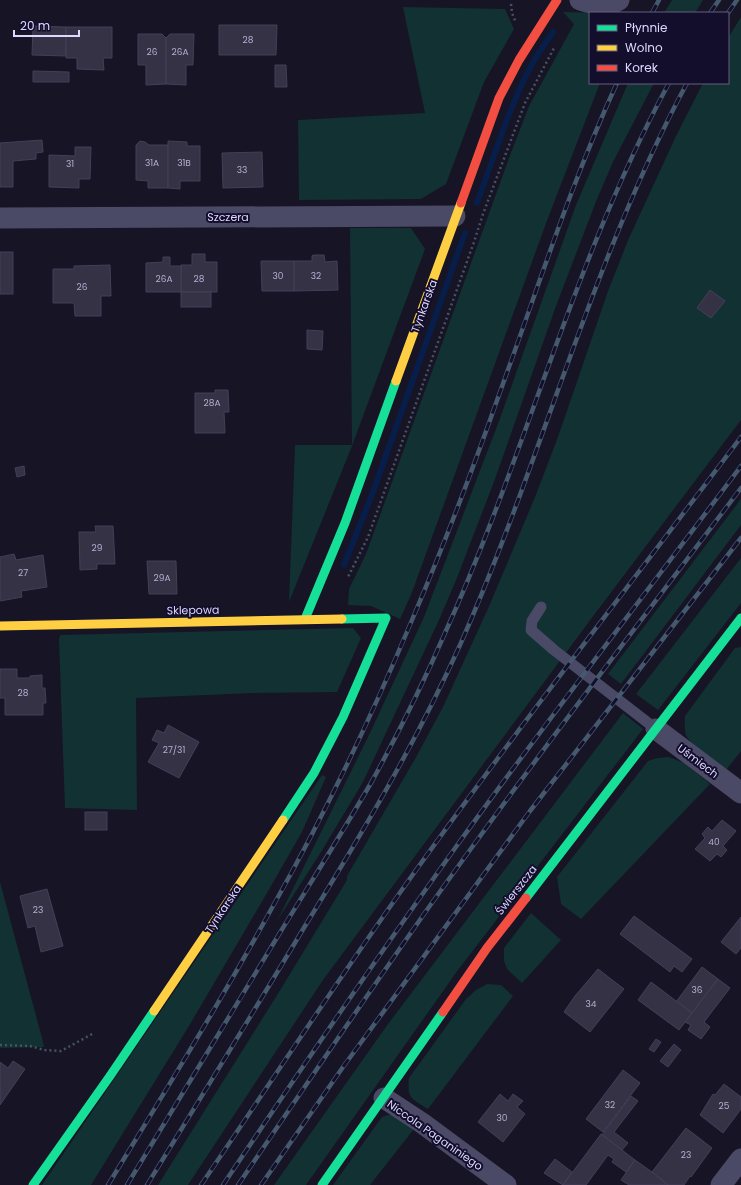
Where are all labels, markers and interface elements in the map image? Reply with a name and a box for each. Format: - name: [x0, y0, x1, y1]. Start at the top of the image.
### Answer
- scale bar: [14, 12, 79, 38]
- legend: [589, 12, 729, 84]
- text: 20 m: [20, 17, 50, 34]
- text: Płynnie: [625, 19, 667, 36]
- house number: 28: [243, 34, 254, 46]
- text: Wolno: [625, 39, 663, 56]
- house number: 26: [147, 46, 158, 58]
- house number: 26A: [172, 46, 188, 58]
- text: Korek: [625, 59, 659, 76]
- house number: 31A: [145, 157, 159, 169]
- house number: 31B: [177, 157, 191, 169]
- house number: 31: [66, 158, 74, 170]
- house number: 33: [237, 164, 247, 176]
- street label: Szczera: [207, 209, 249, 225]
- house number: 30: [273, 270, 284, 282]
- house number: 32: [311, 270, 321, 282]
- house number: 26A: [156, 273, 172, 285]
- house number: 28: [194, 273, 205, 285]
- street label: Tynkarska: [407, 277, 441, 335]
- house number: 26: [77, 281, 88, 293]
- house number: 28A: [204, 397, 220, 409]
- house number: 29: [92, 542, 103, 554]
- house number: 27: [18, 567, 28, 579]
- house number: 29A: [154, 572, 170, 584]
- street label: Sklepowa: [167, 602, 219, 618]
- house number: 28: [18, 687, 29, 699]
- street label: Uśmiech: [674, 740, 722, 782]
- house number: 27/31: [163, 744, 185, 756]
- house number: 40: [708, 836, 720, 848]
- street label: Świerszcza: [492, 862, 540, 918]
- street label: Tynkarska: [201, 882, 245, 936]
- house number: 23: [33, 904, 43, 916]
- house number: 36: [691, 984, 703, 996]
- house number: 34: [586, 998, 597, 1010]
- street label: Niccola Paganiniego: [384, 1096, 486, 1174]
- house number: 32: [605, 1099, 615, 1111]
- house number: 25: [719, 1100, 730, 1112]
- house number: 30: [497, 1112, 508, 1124]
- house number: 23: [681, 1149, 691, 1161]

